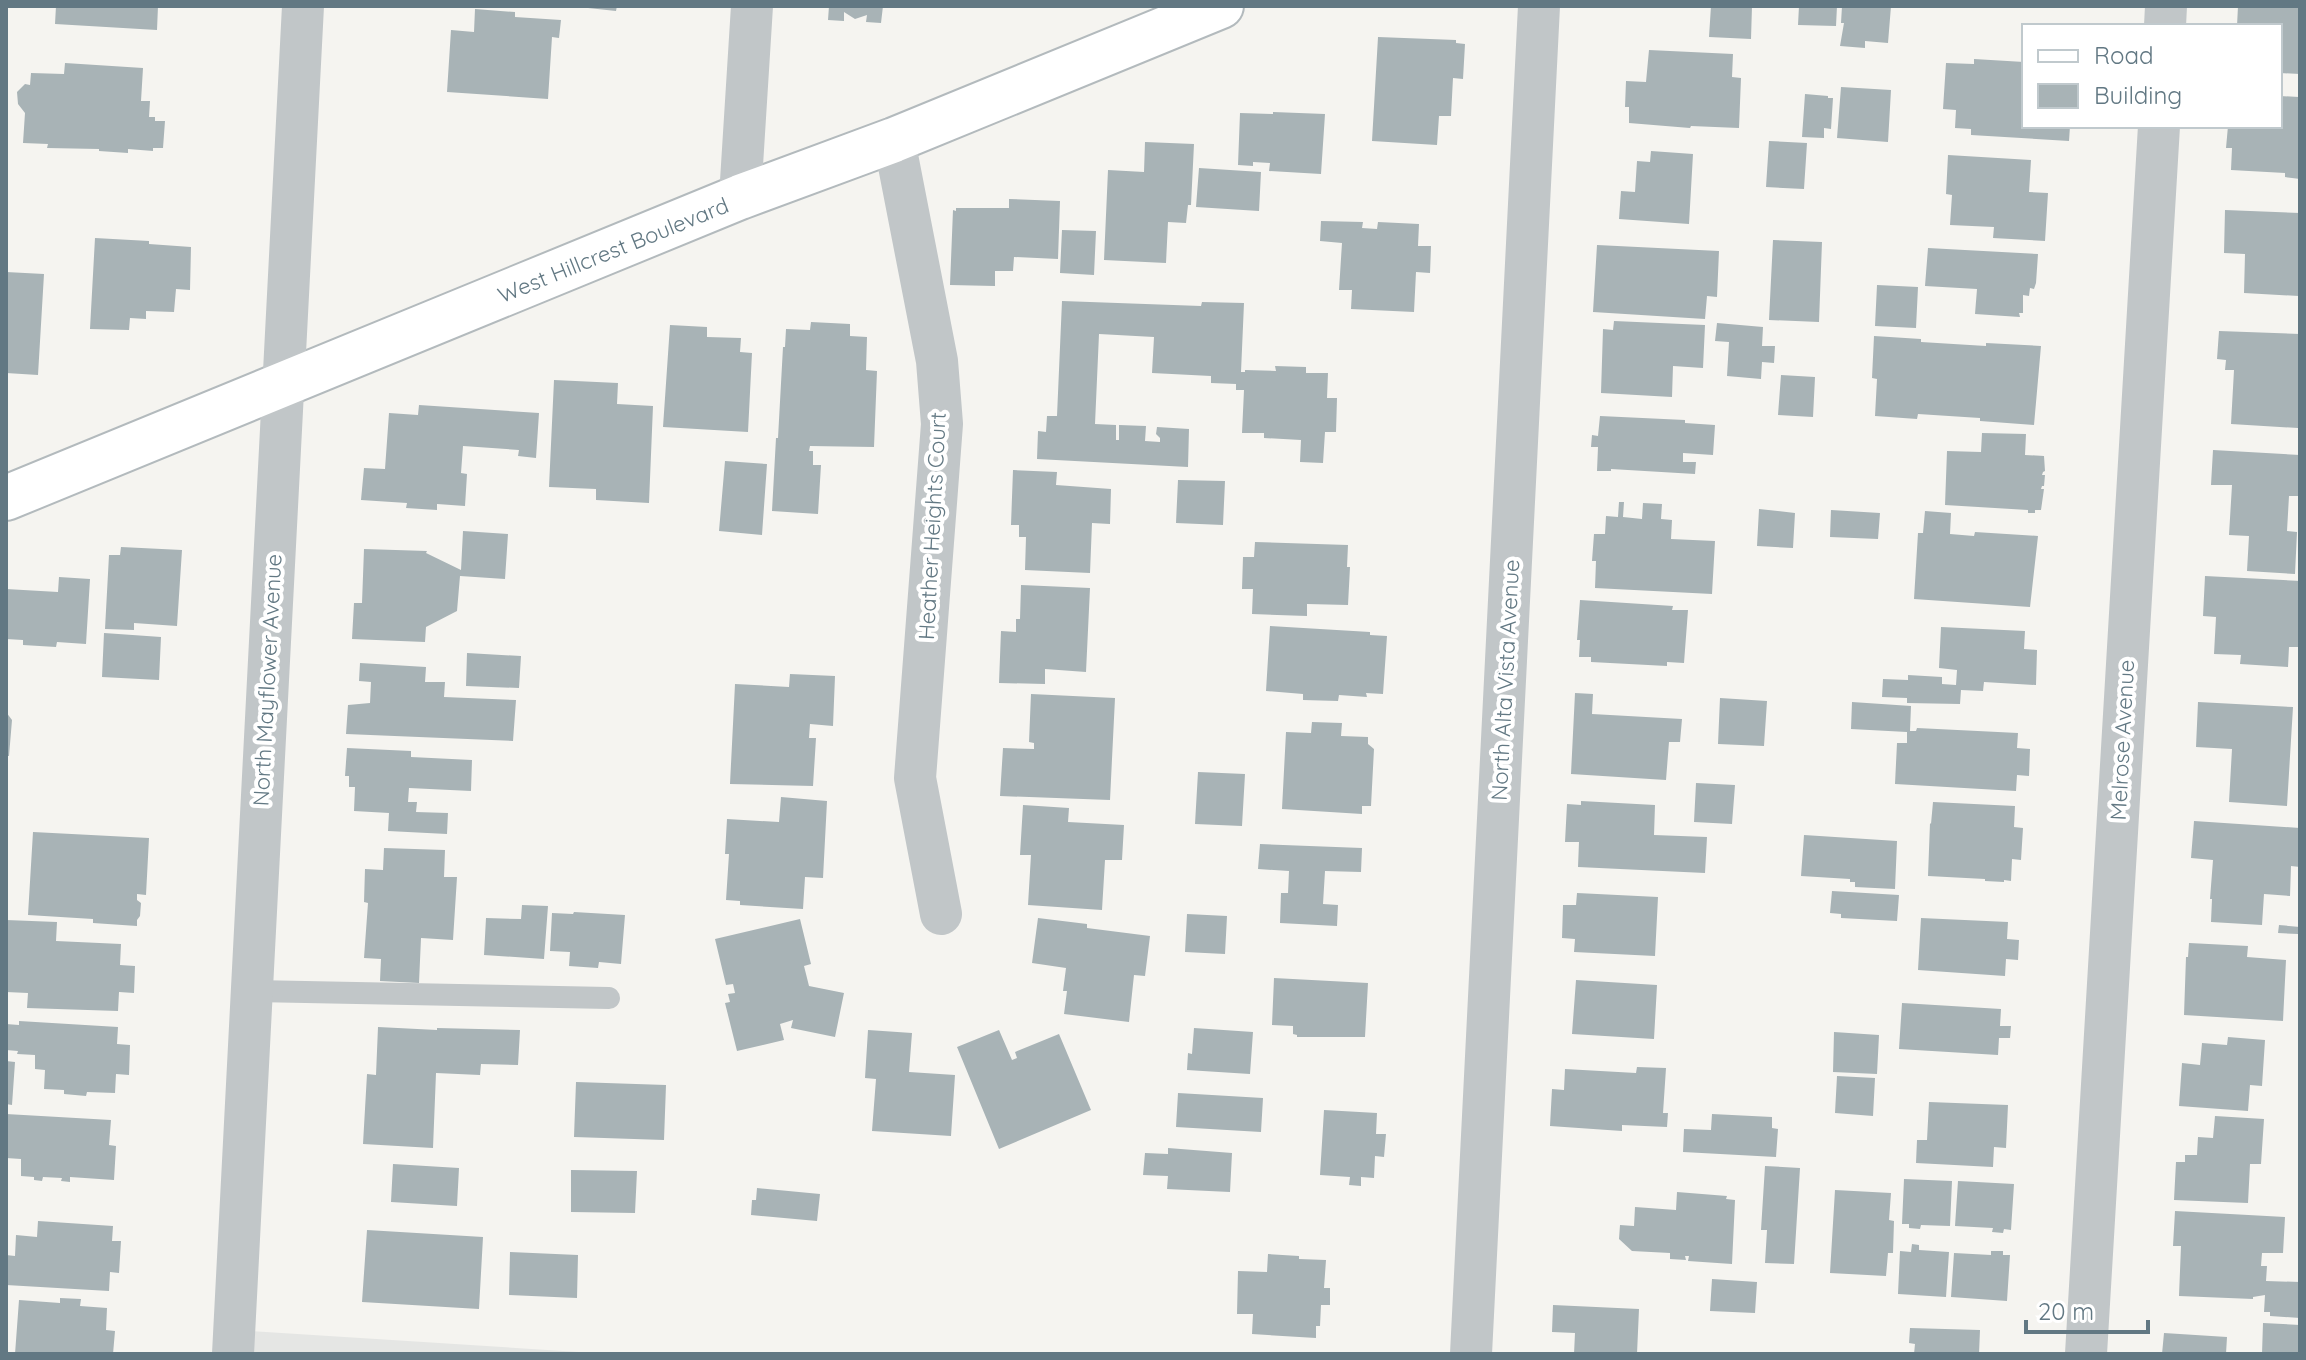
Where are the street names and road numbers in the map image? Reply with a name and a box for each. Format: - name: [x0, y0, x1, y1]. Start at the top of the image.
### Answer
- street label: West Hillcrest Boulevard: [493, 191, 733, 309]
- street label: Heather Heights Court: [912, 411, 952, 641]
- street label: North Mayflower Avenue: [246, 553, 288, 807]
- street label: North Alta Vista Avenue: [1485, 559, 1525, 801]
- street label: Melrose Avenue: [2104, 659, 2140, 821]

